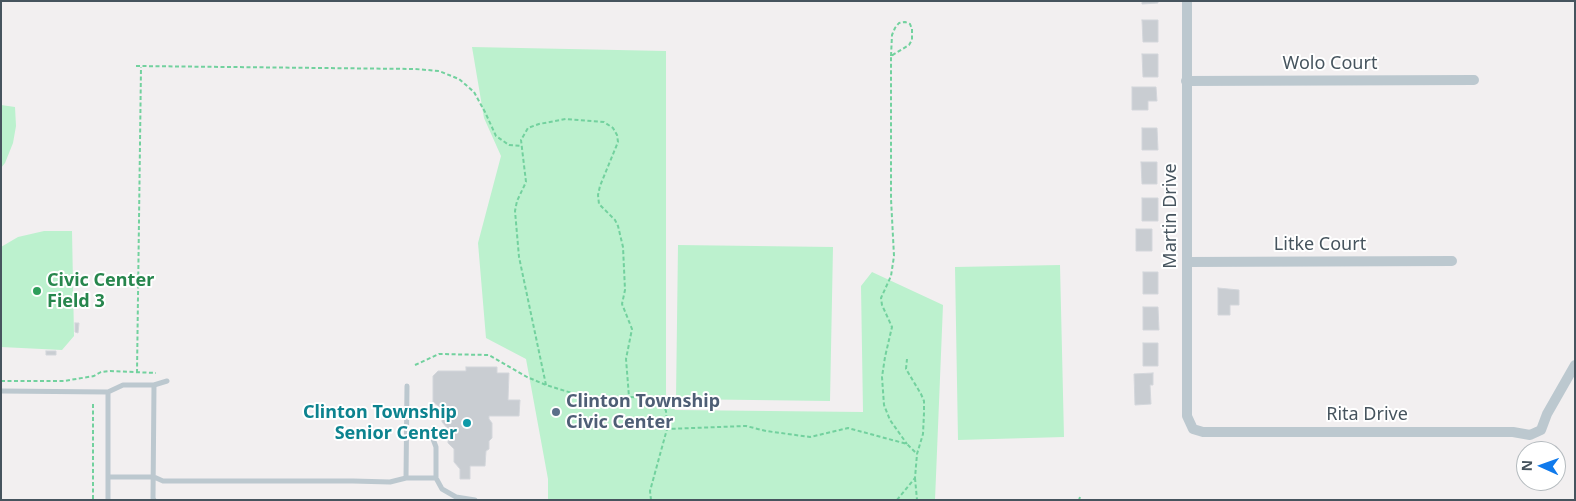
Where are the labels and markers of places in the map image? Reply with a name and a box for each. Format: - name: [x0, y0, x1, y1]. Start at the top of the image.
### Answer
- place label: Civic Center Field 3: [47, 270, 154, 312]
- marker: Civic Center Field 3: [31, 285, 43, 297]
- place label: Clinton Township Civic Center: [566, 391, 720, 434]
- place label: Clinton Township Senior Center: [303, 402, 457, 444]
- marker: Clinton Township Civic Center: [550, 406, 562, 418]
- marker: Clinton Township Senior Center: [461, 417, 473, 429]

